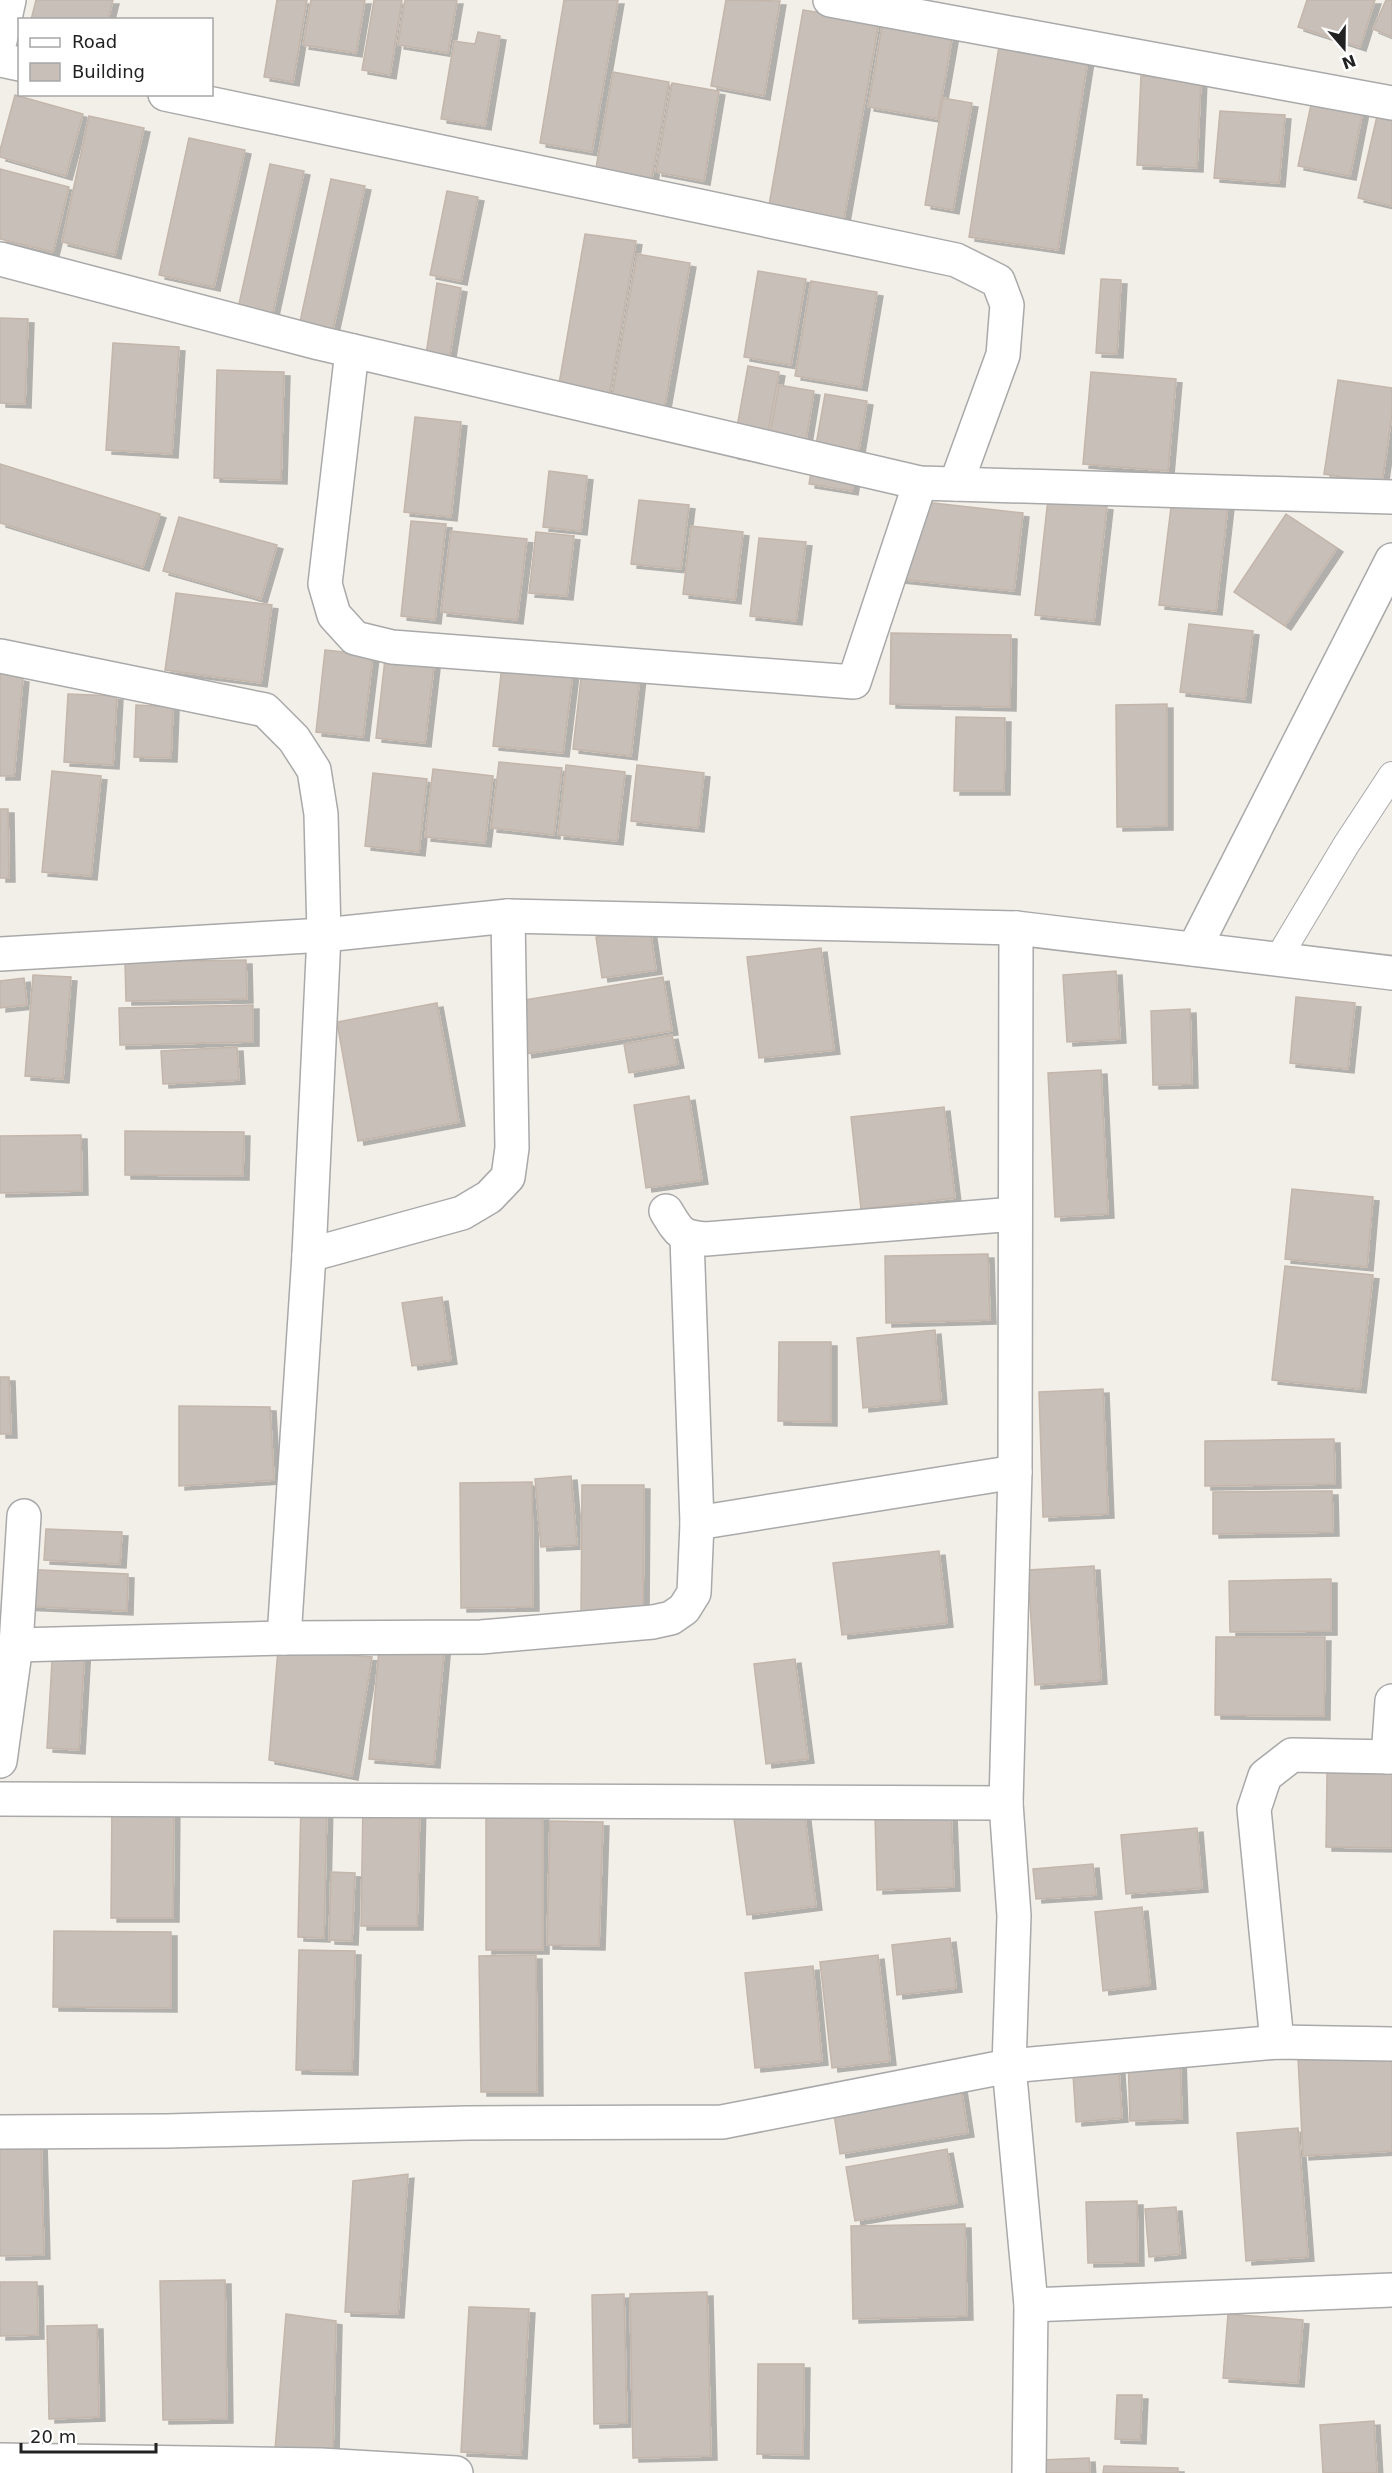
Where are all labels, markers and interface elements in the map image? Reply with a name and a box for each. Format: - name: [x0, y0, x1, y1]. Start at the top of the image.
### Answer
- legend: [18, 18, 213, 96]
- north arrow: [1314, 18, 1374, 78]
- text: Road: [72, 31, 117, 52]
- text: N: [1339, 50, 1359, 73]
- text: Building: [72, 61, 145, 82]
- scale bar: [21, 2416, 156, 2454]
- text: 20 m: [30, 2426, 76, 2447]

